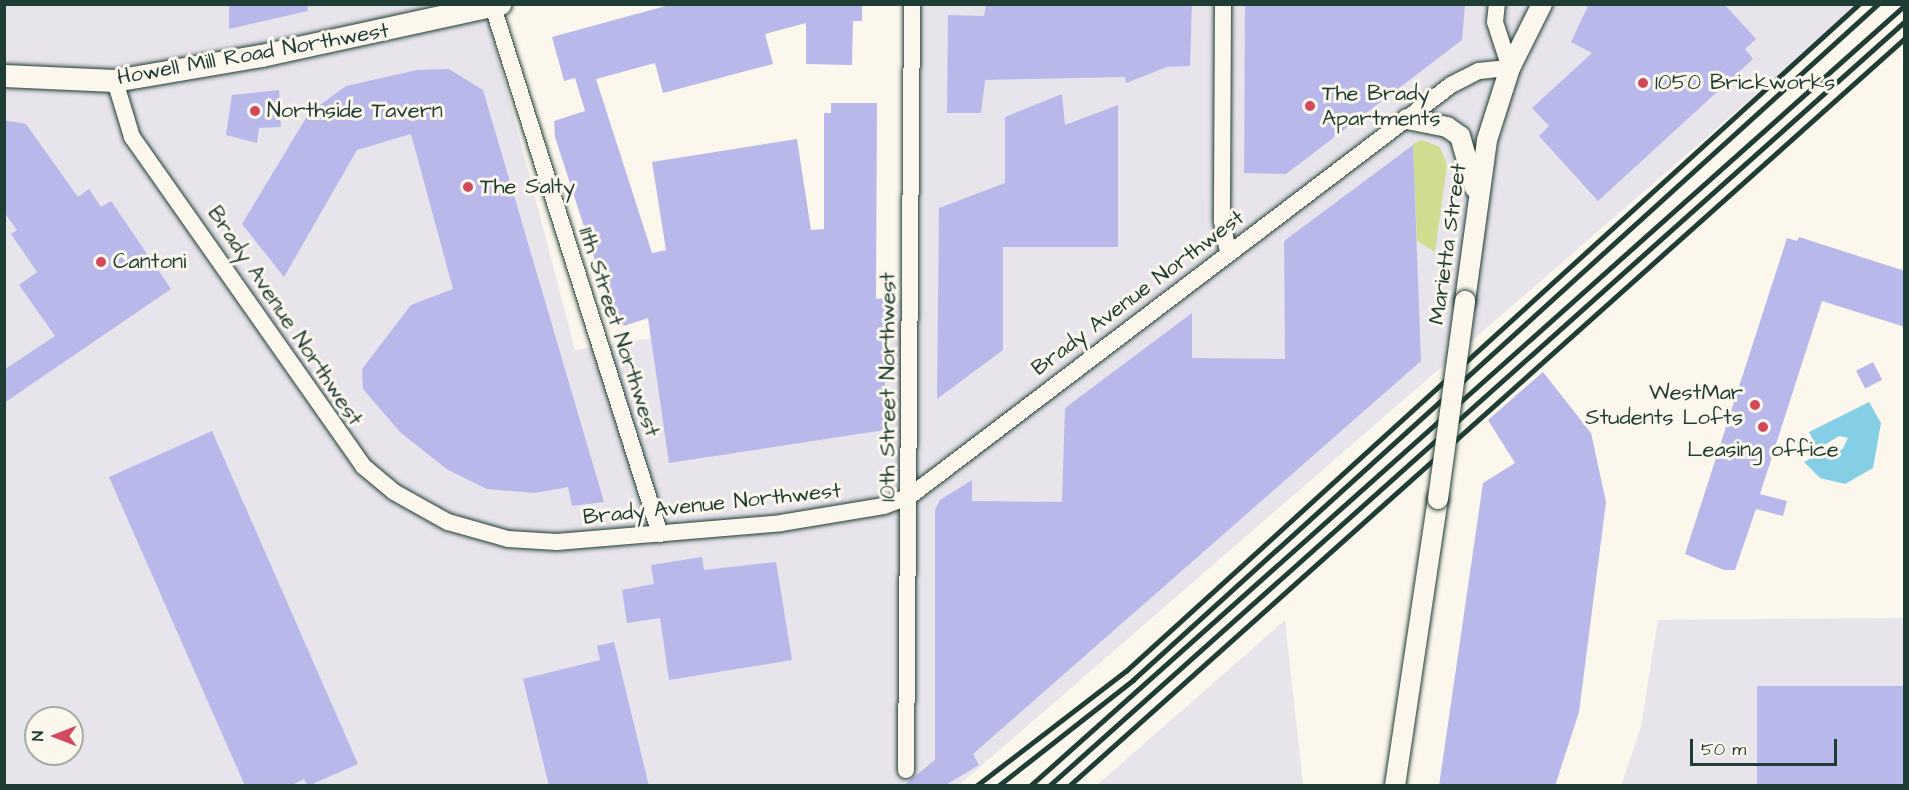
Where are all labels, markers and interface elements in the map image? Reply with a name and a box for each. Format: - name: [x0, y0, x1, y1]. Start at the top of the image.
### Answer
- street label: Howell Mill Road Northwest: [115, 17, 391, 91]
- place label: 1050 Brickworks: [1655, 70, 1835, 96]
- marker: 1050 Brickworks: [1636, 76, 1650, 90]
- place label: The Brady Apartments: [1322, 80, 1441, 132]
- place label: Northside Tavern: [267, 98, 443, 124]
- marker: The Brady Apartments: [1303, 99, 1317, 113]
- marker: Northside Tavern: [248, 104, 262, 118]
- street label: Marietta Street: [1424, 162, 1472, 326]
- place label: The Salty: [480, 174, 575, 200]
- marker: The Salty: [461, 180, 475, 194]
- street label: Brady Avenue Northwest: [202, 201, 368, 431]
- street label: Brady Avenue Northwest: [1027, 204, 1249, 382]
- street label: 11th Street Northwest: [573, 224, 665, 440]
- place label: Cantoni: [113, 249, 186, 275]
- marker: Cantoni: [94, 255, 108, 269]
- street label: 10th Street Northwest: [875, 272, 901, 502]
- place label: WestMar Students Lofts: [1585, 379, 1743, 430]
- marker: WestMar Students Lofts: [1748, 398, 1762, 412]
- marker: Leasing office: [1756, 420, 1770, 434]
- place label: Leasing office: [1687, 437, 1839, 463]
- street label: Brady Avenue Northwest: [582, 477, 842, 531]
- north arrow: [24, 706, 84, 766]
- scale bar: [1693, 727, 1840, 765]
- text: N: [27, 731, 49, 741]
- text: 50 m: [1701, 737, 1746, 762]

